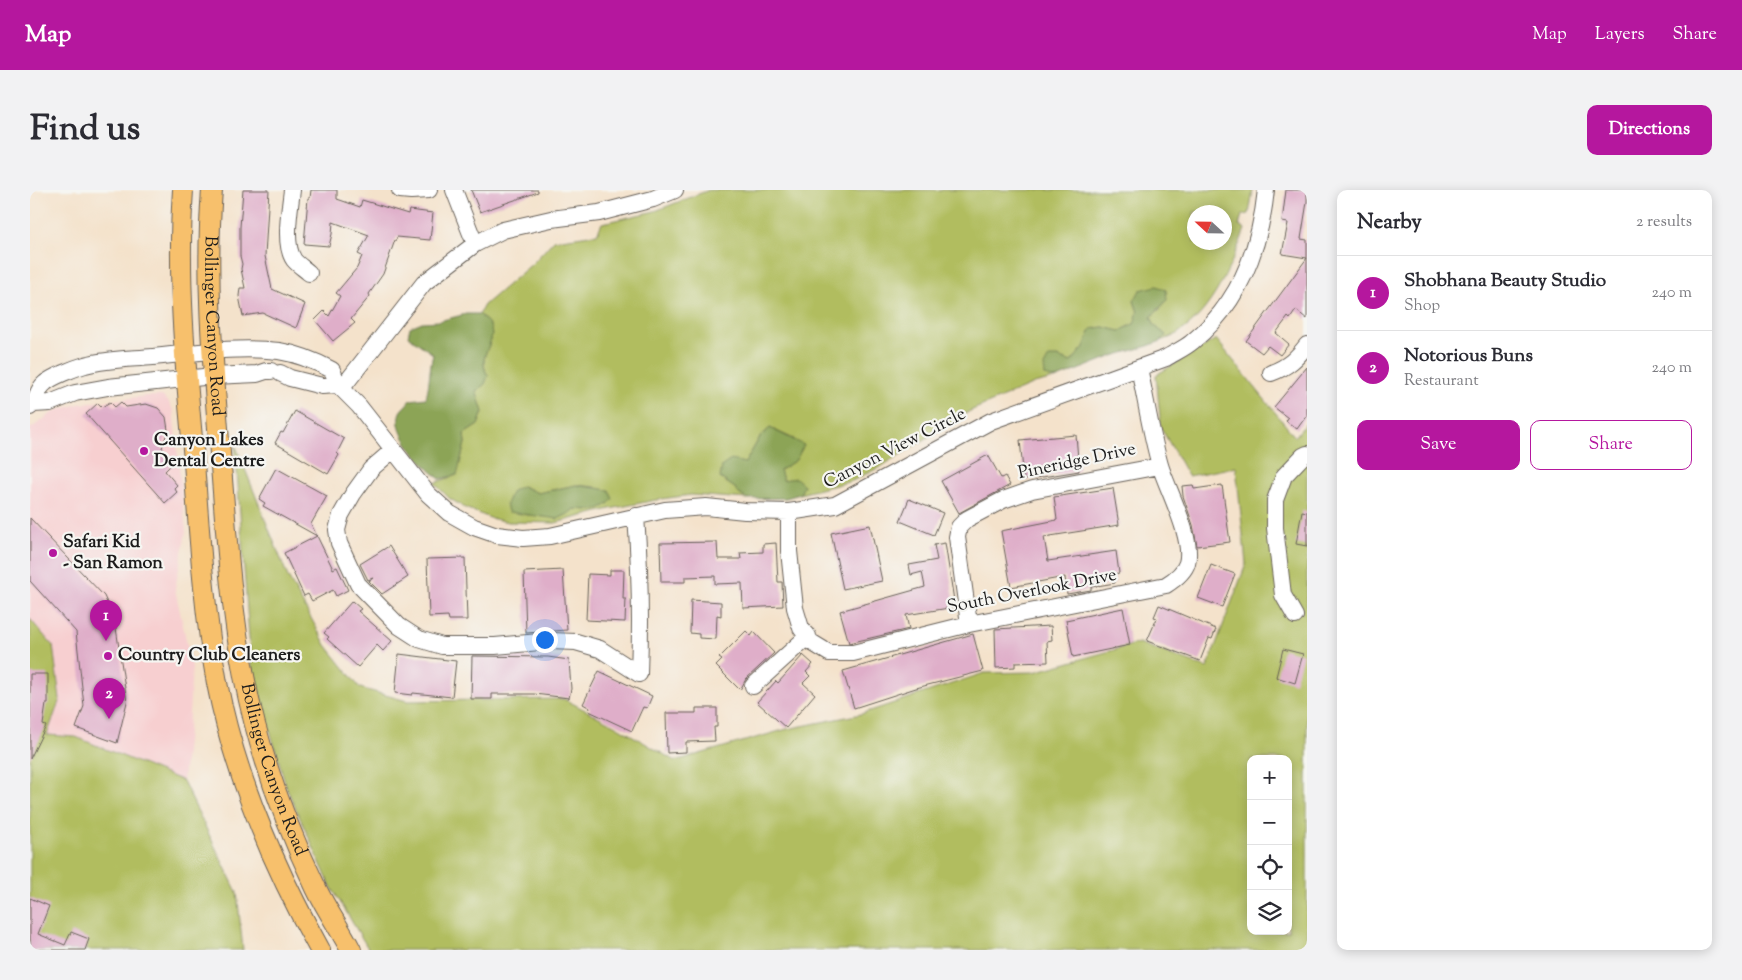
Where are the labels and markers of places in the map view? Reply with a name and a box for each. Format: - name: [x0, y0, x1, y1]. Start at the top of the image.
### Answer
- place label: Canyon Lakes Dental Centre: [154, 428, 265, 475]
- marker: Canyon Lakes Dental Centre: [138, 445, 150, 457]
- place label: Safari Kid - San Ramon: [63, 530, 163, 577]
- marker: Safari Kid - San Ramon: [47, 547, 59, 559]
- pin: 1: [90, 600, 122, 641]
- place label: Country Club Cleaners: [118, 643, 300, 669]
- marker: Country Club Cleaners: [102, 650, 114, 662]
- pin: 2: [93, 678, 125, 719]

